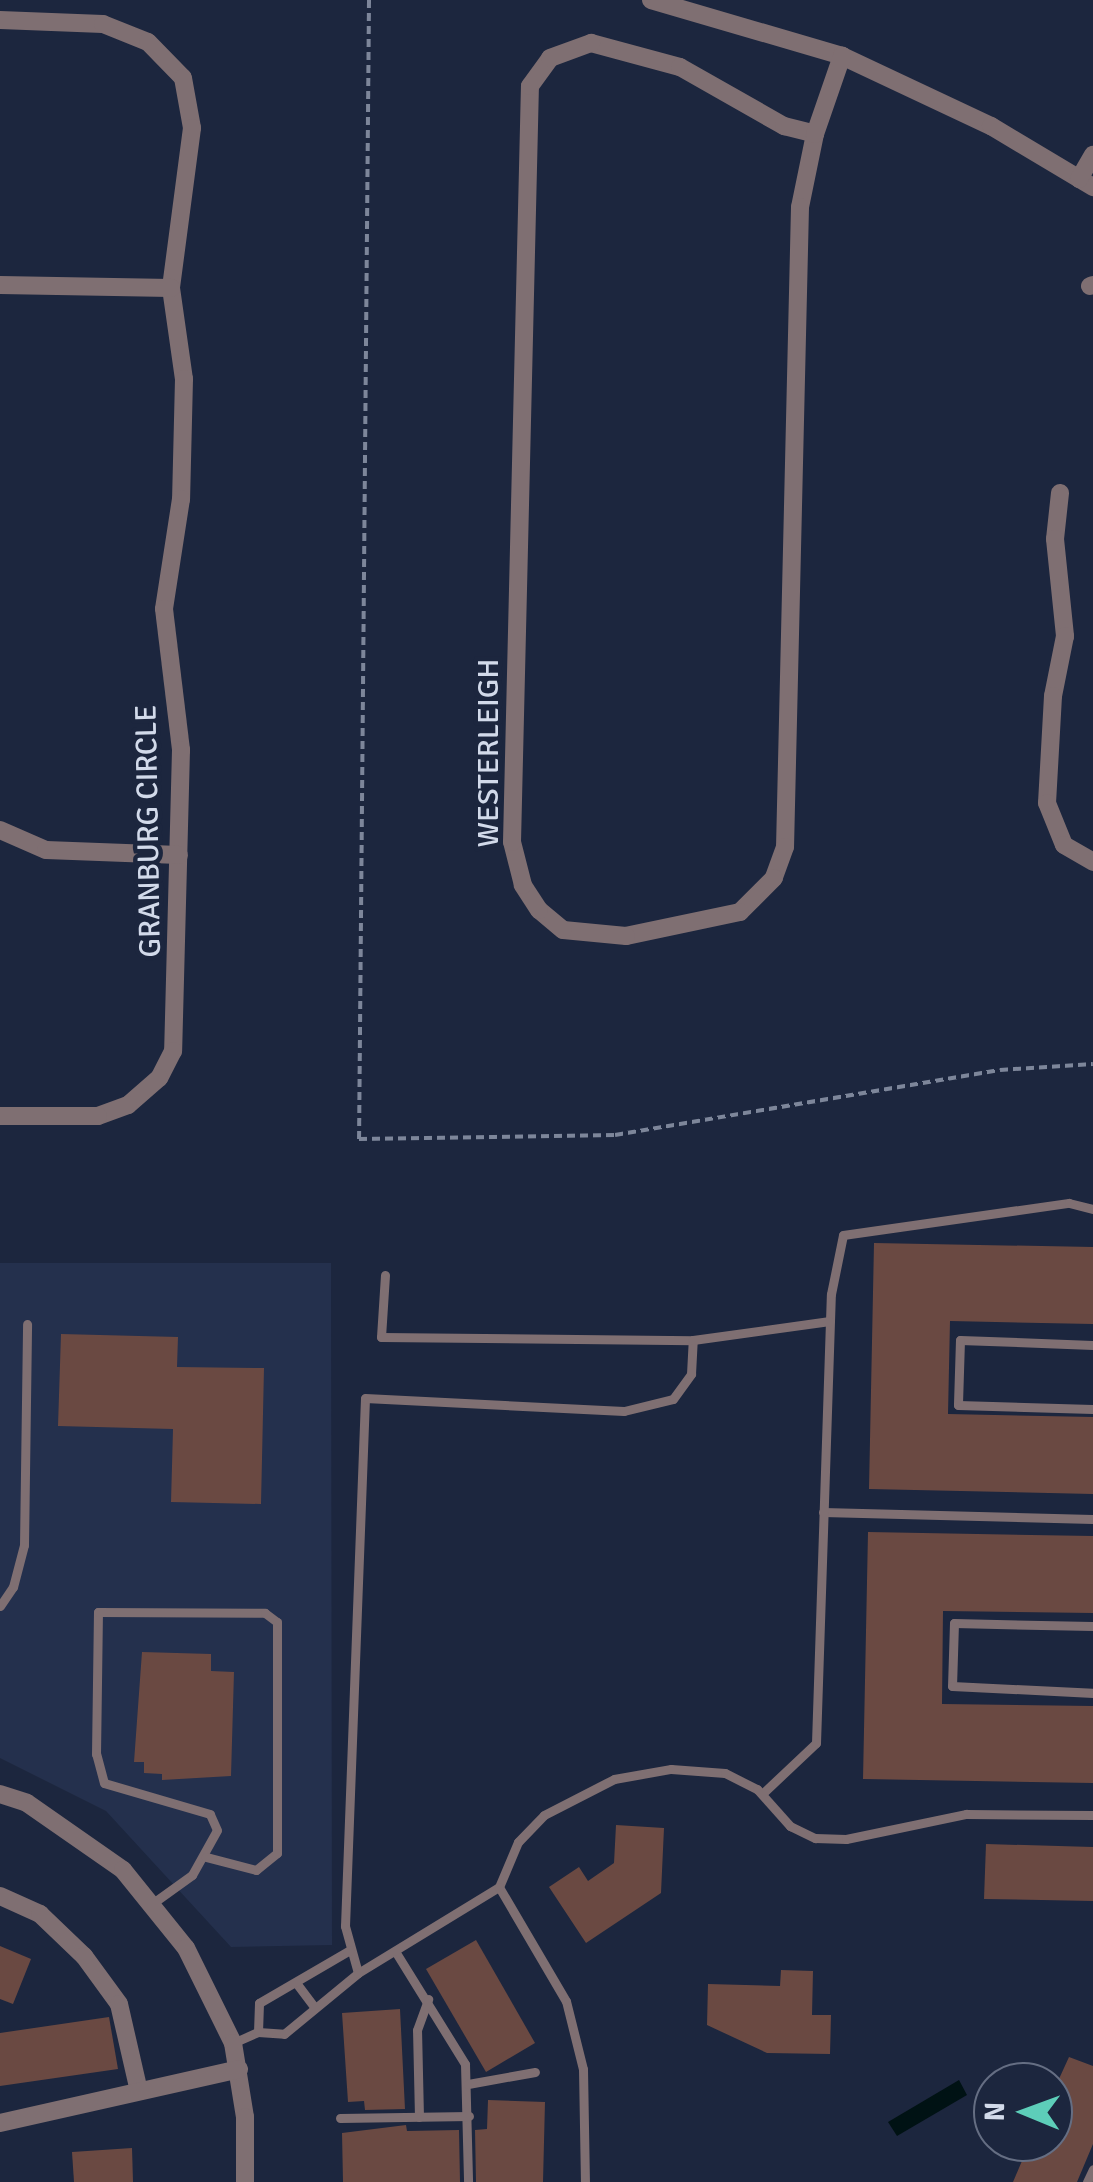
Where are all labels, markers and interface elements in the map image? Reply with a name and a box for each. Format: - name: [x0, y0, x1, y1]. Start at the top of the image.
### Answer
- street label: WESTERLEIGH: [471, 659, 507, 847]
- street label: GRANBURG CIRCLE: [129, 704, 169, 958]
- north arrow: [973, 2062, 1073, 2162]
- text: N: [978, 2101, 1012, 2122]

